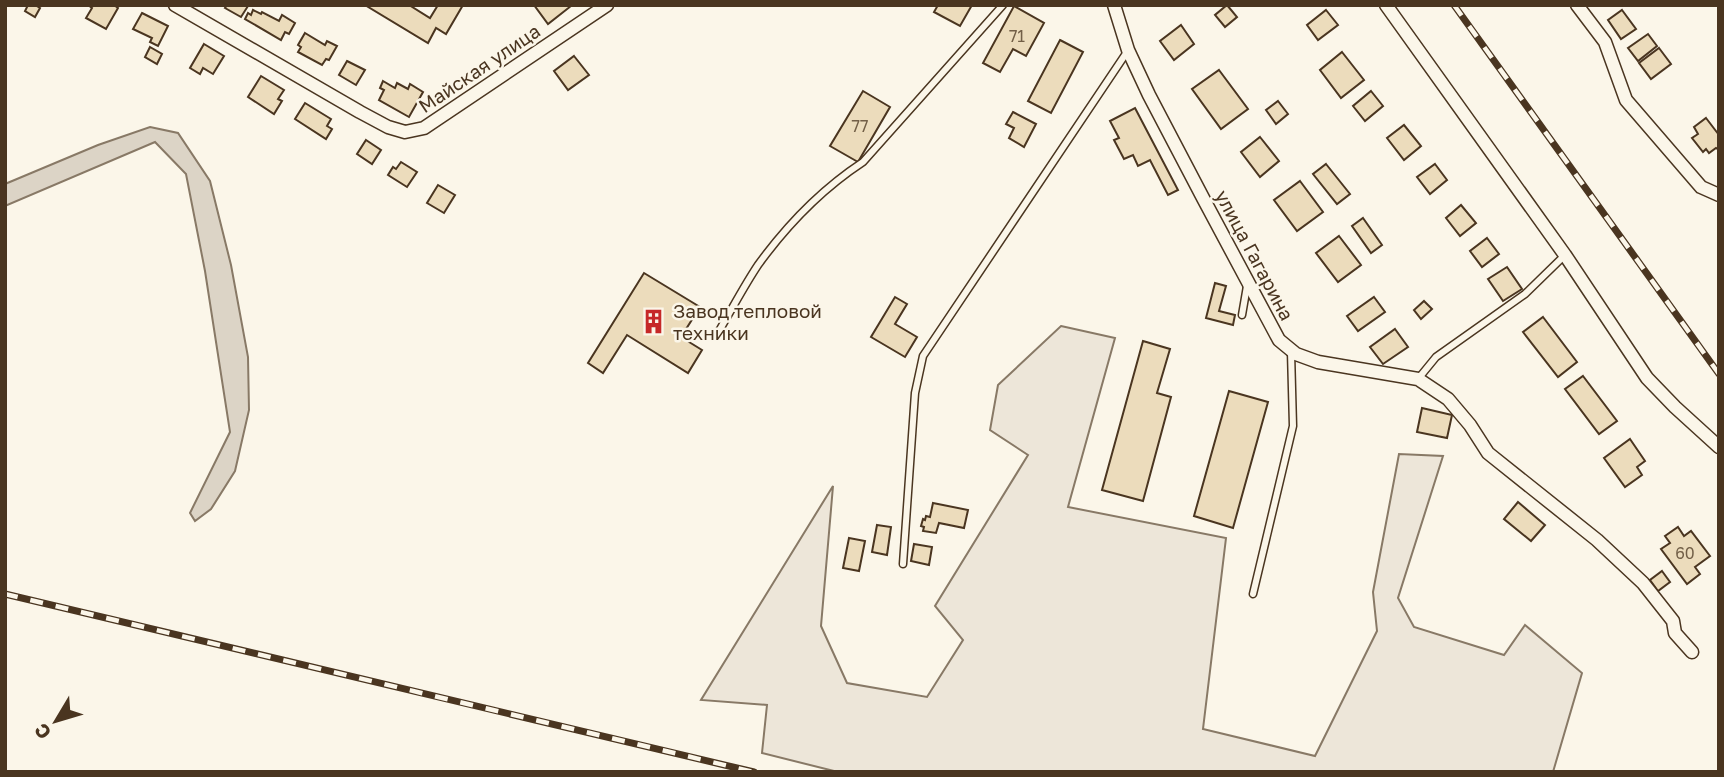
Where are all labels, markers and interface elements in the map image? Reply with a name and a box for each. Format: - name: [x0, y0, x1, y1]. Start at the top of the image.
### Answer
- street label: Майская улица: [414, 19, 544, 117]
- house number: 71: [1009, 26, 1025, 46]
- house number: 77: [852, 116, 868, 136]
- street label: улица Гагарина: [1211, 186, 1299, 324]
- place label: Завод тепловой техники: [673, 299, 822, 344]
- building icon: Завод тепловой техники: [639, 307, 667, 335]
- house number: 60: [1675, 543, 1695, 563]
- north arrow: [21, 686, 91, 756]
- text: С: [29, 719, 55, 744]

